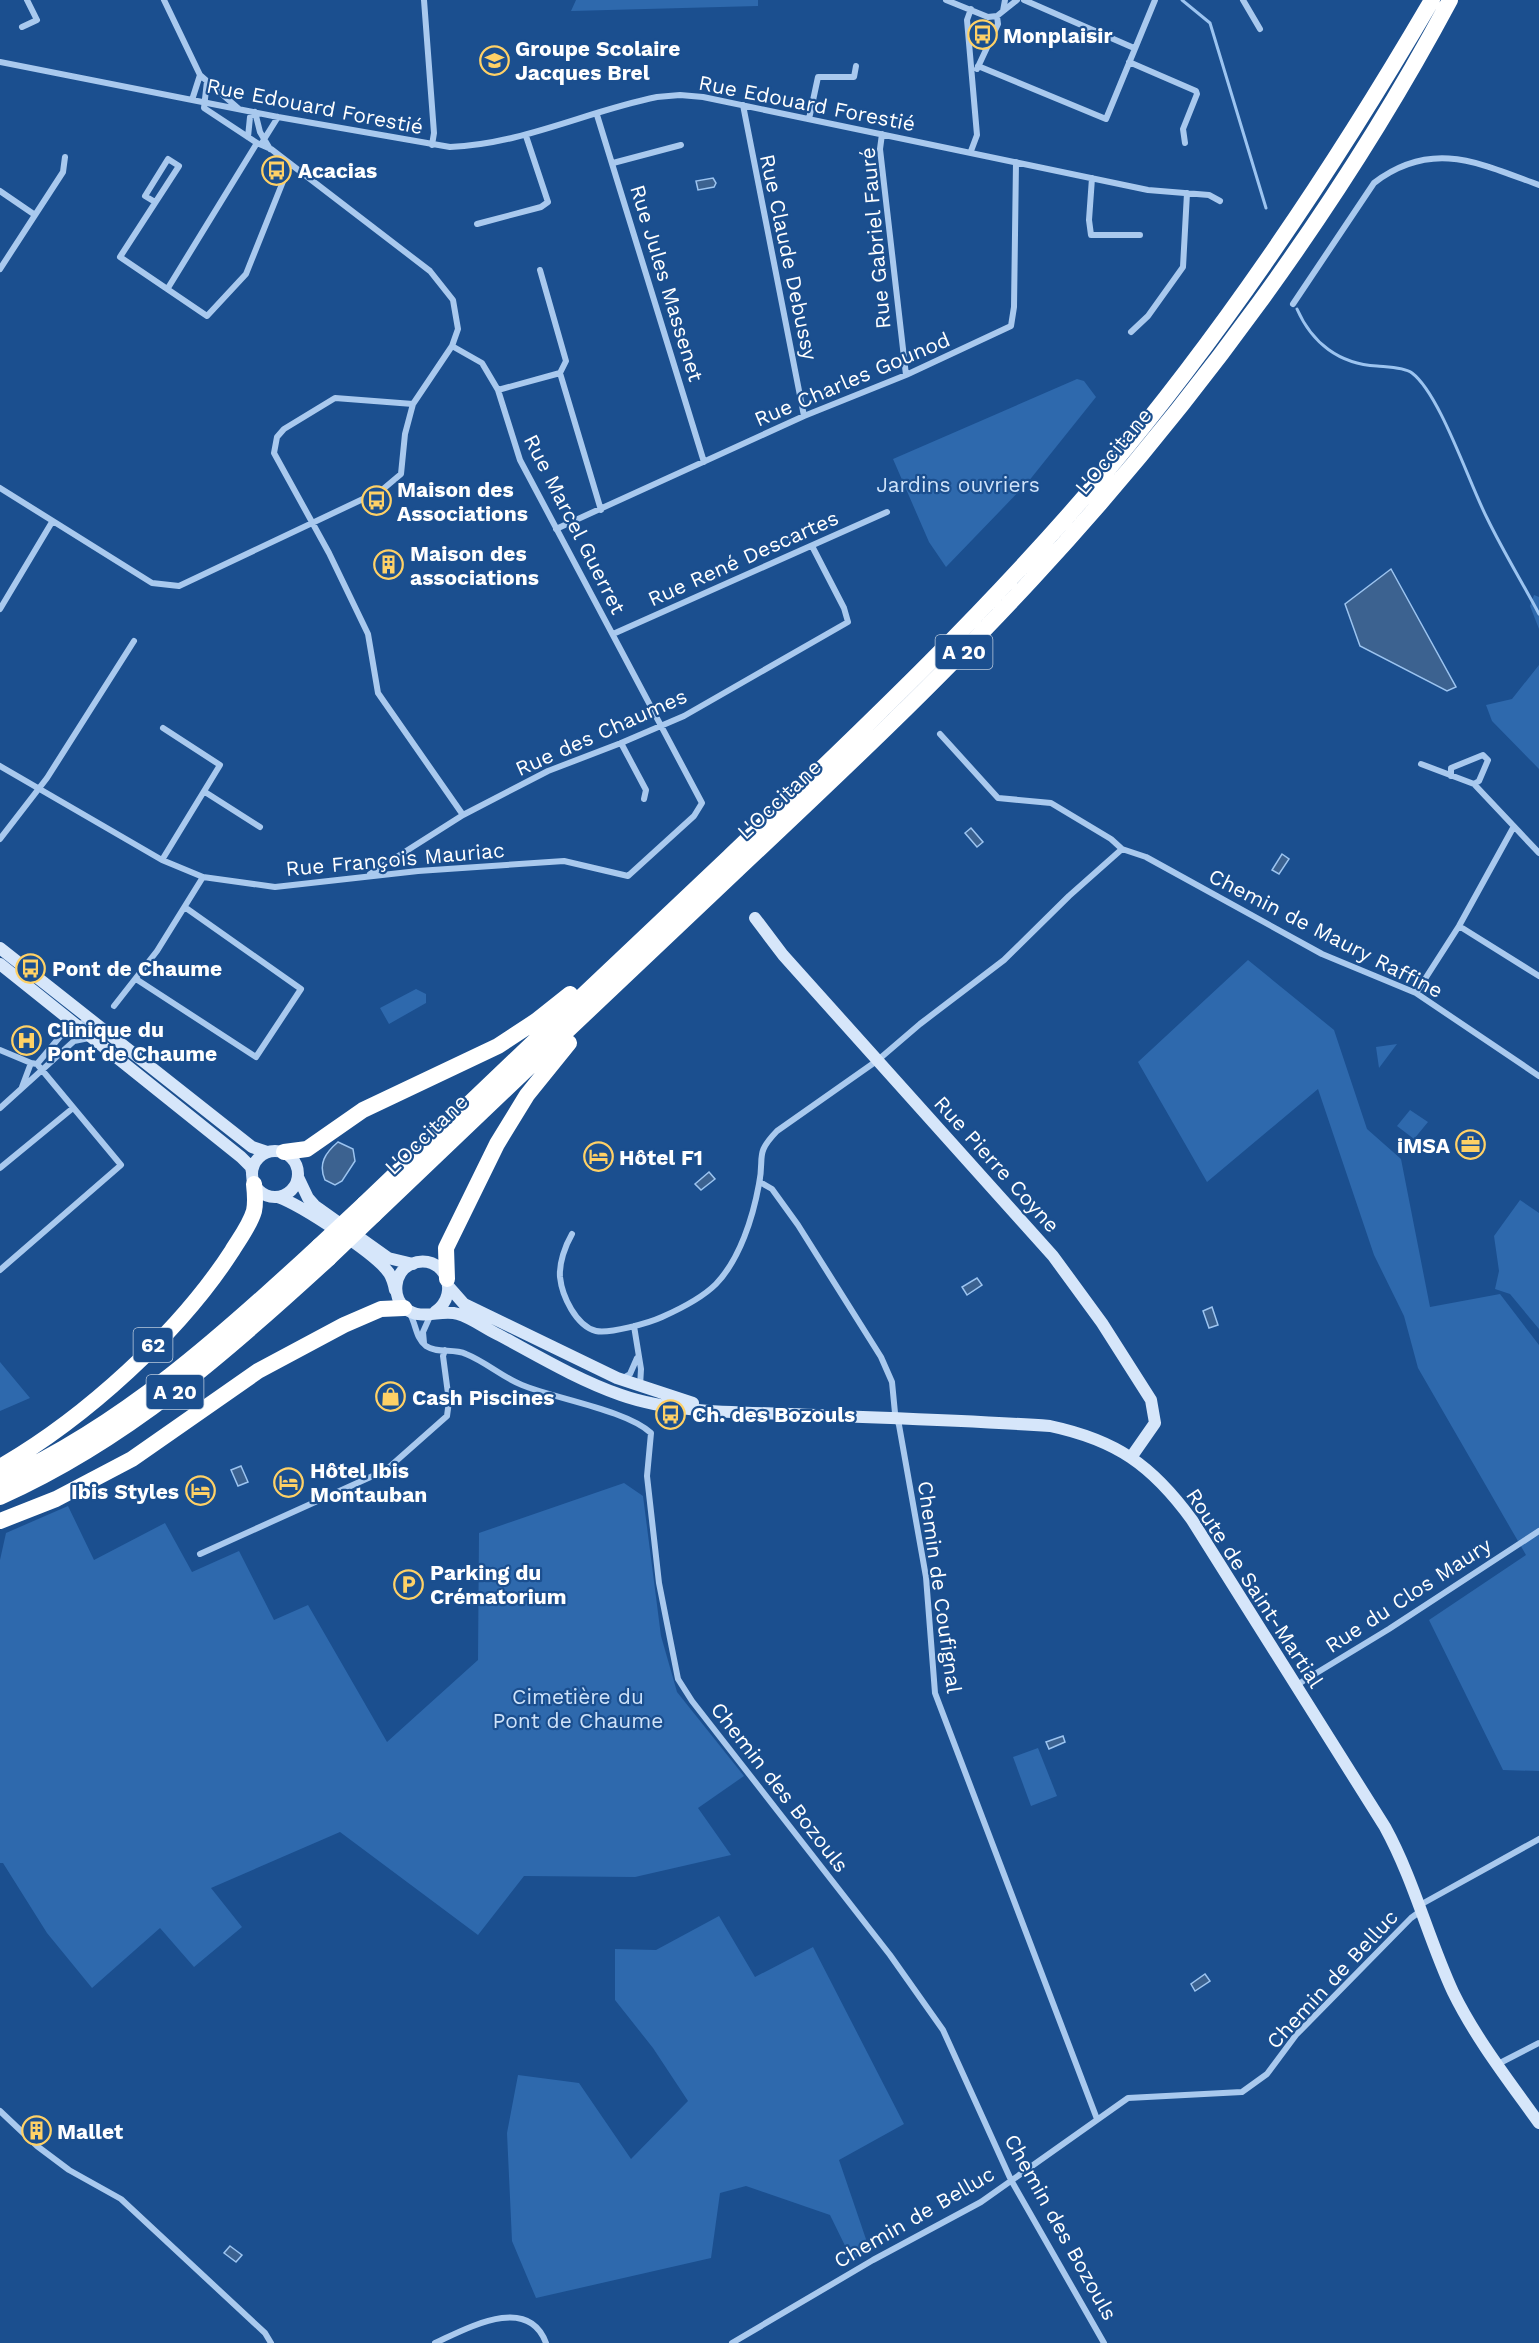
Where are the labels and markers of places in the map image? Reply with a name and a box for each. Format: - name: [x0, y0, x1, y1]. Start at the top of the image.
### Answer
- bus stop icon: Monplaisir: [966, 19, 998, 51]
- place label: Monplaisir: [1003, 23, 1112, 48]
- place label: Groupe Scolaire Jacques Brel: [515, 36, 680, 85]
- school or university icon: Groupe Scolaire Jacques Brel: [478, 44, 510, 76]
- bus stop icon: Acacias: [261, 154, 293, 186]
- place label: Acacias: [298, 158, 377, 183]
- place label: Maison des Associations: [397, 477, 528, 526]
- bus stop icon: Maison des Associations: [360, 485, 392, 517]
- place label: Maison des associations: [410, 541, 539, 590]
- building icon: Maison des associations: [373, 549, 405, 581]
- bus stop icon: Pont de Chaume: [15, 952, 47, 984]
- place label: Pont de Chaume: [52, 956, 222, 981]
- place label: Clinique du Pont de Chaume: [47, 1017, 217, 1066]
- hospital icon: Clinique du Pont de Chaume: [10, 1025, 42, 1057]
- office icon: iMSA: [1455, 1129, 1487, 1161]
- place label: iMSA: [1397, 1133, 1451, 1158]
- hotel icon: Hôtel F1: [582, 1141, 614, 1173]
- place label: Hôtel F1: [619, 1145, 703, 1170]
- shop icon: Cash Piscines: [375, 1381, 407, 1413]
- place label: Cash Piscines: [412, 1385, 554, 1410]
- bus stop icon: Ch. des Bozouls: [655, 1398, 687, 1430]
- place label: Ch. des Bozouls: [692, 1402, 855, 1427]
- place label: Hôtel Ibis Montauban: [310, 1458, 427, 1507]
- hotel icon: Hôtel Ibis Montauban: [273, 1466, 305, 1498]
- hotel icon: Ibis Styles: [184, 1475, 216, 1507]
- place label: Ibis Styles: [71, 1479, 179, 1504]
- place label: Parking du Crématorium: [430, 1560, 567, 1609]
- parking icon: Parking du Crématorium: [393, 1568, 425, 1600]
- building icon: Mallet: [20, 2115, 52, 2147]
- place label: Mallet: [57, 2119, 123, 2144]

